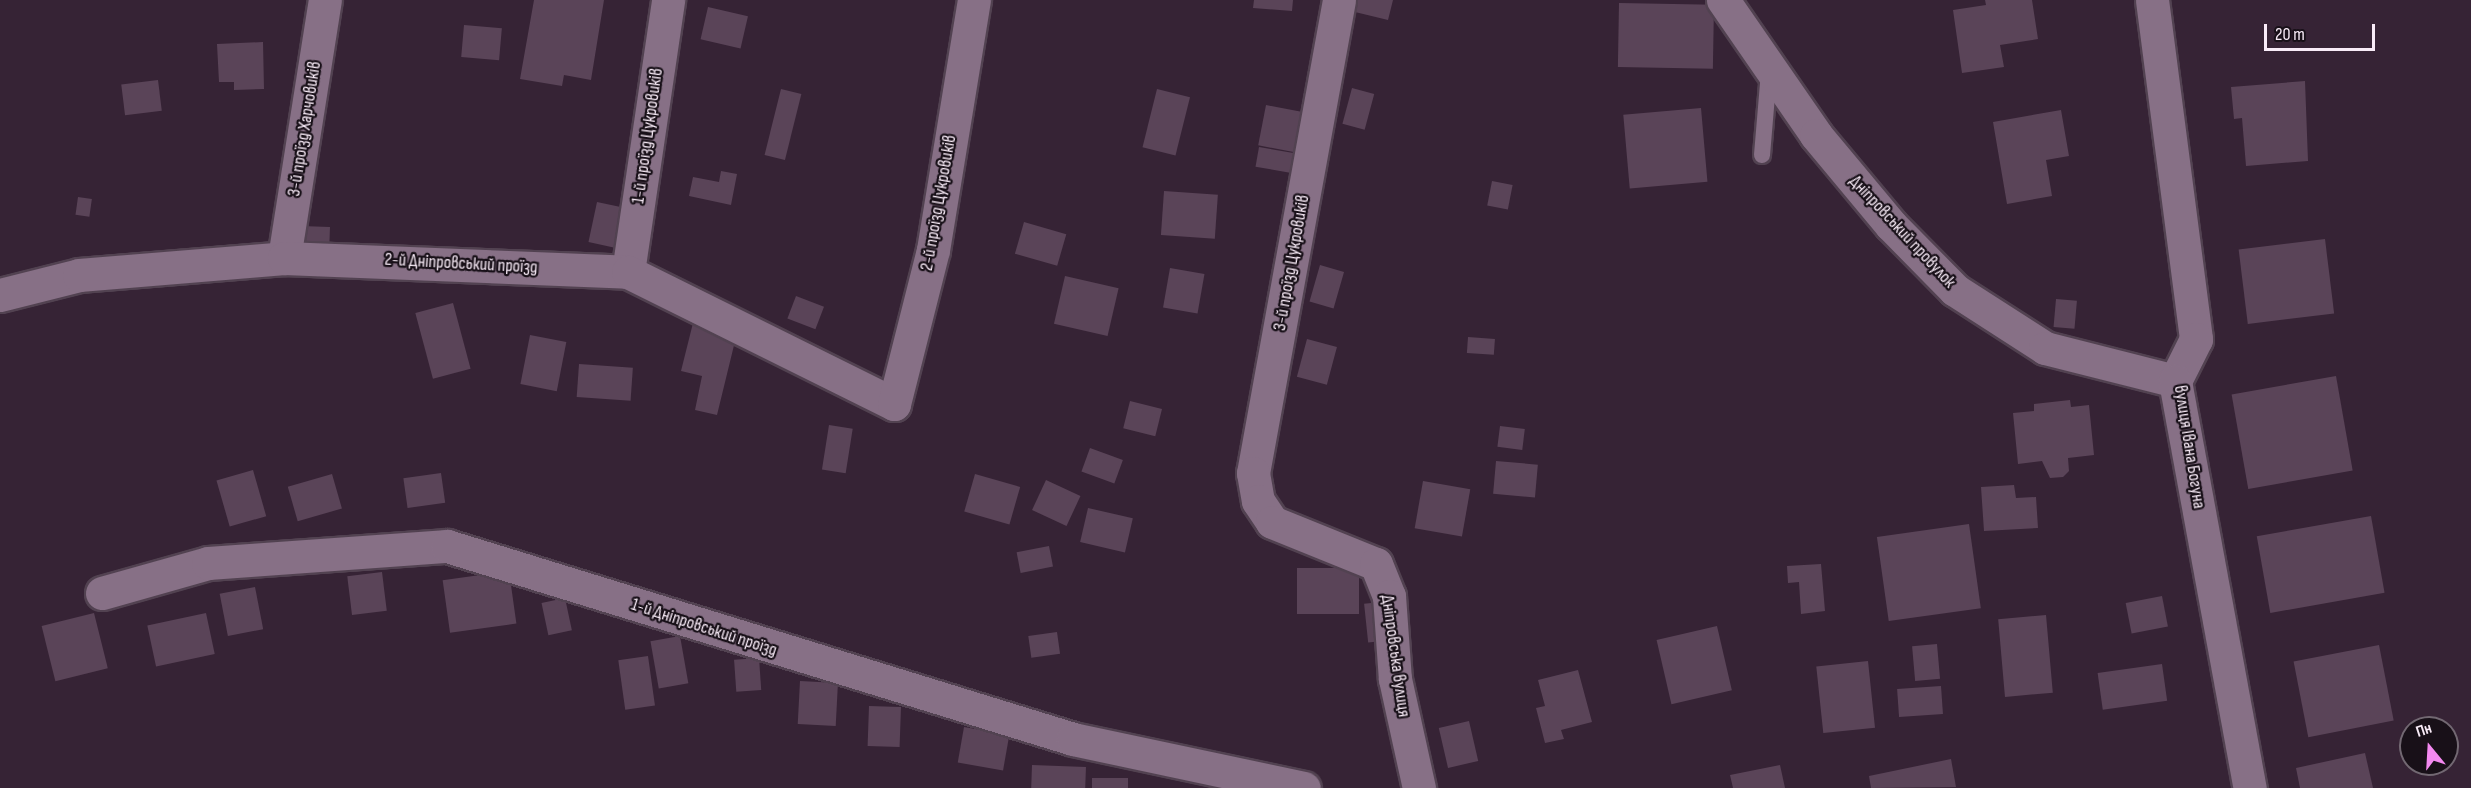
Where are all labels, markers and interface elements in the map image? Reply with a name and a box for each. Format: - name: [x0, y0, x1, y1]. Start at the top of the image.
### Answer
- scale bar: [2267, 12, 2378, 50]
- text: 20 m: [2275, 24, 2305, 45]
- street label: 3-й проїзд Харчовиків: [284, 60, 326, 198]
- street label: 1-й проїзд Цукровиків: [628, 67, 668, 205]
- street label: 2-й проїзд Цукровиків: [916, 133, 962, 273]
- street label: Дніпровський провулок: [1844, 171, 1960, 293]
- street label: 3-й проїзд Цукровиків: [1269, 193, 1315, 333]
- street label: 2-й Дніпровський проїзд: [384, 249, 538, 279]
- street label: вулиця Івана Богуна: [2169, 384, 2209, 510]
- street label: Дніпровська вулиця: [1376, 593, 1414, 719]
- street label: 1-й Дніпровський проїзд: [628, 594, 780, 662]
- north arrow: [2399, 716, 2459, 776]
- text: Пн: [2414, 719, 2434, 742]

